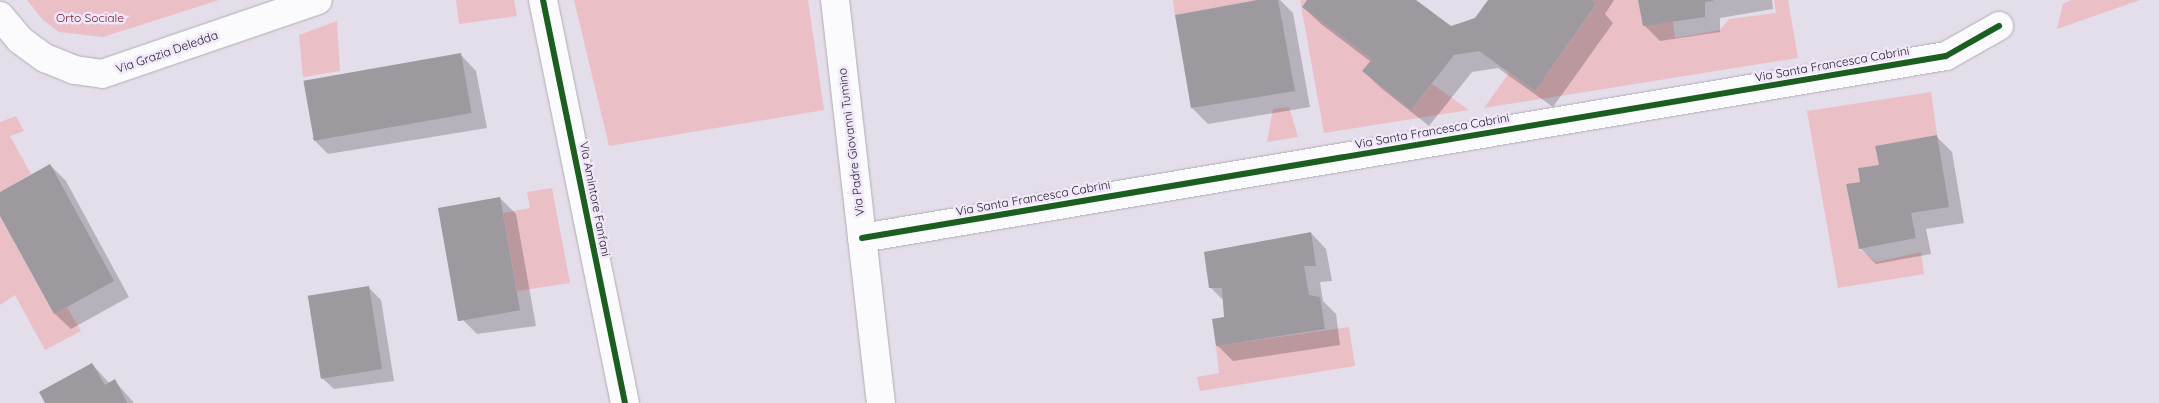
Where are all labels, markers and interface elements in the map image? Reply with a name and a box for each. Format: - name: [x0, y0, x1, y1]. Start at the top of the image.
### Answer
- park label: Orto Sociale: [56, 11, 124, 25]
- street label: Via Grazia Deledda: [114, 28, 220, 76]
- street label: Via Santa Francesca Cabrini: [1754, 43, 1910, 85]
- street label: Via Padre Giovanni Tumino: [835, 67, 867, 217]
- street label: Via Santa Francesca Cabrini: [1354, 110, 1510, 152]
- street label: Via Amintore Fanfani: [577, 140, 613, 258]
- street label: Via Santa Francesca Cabrini: [955, 177, 1111, 219]

